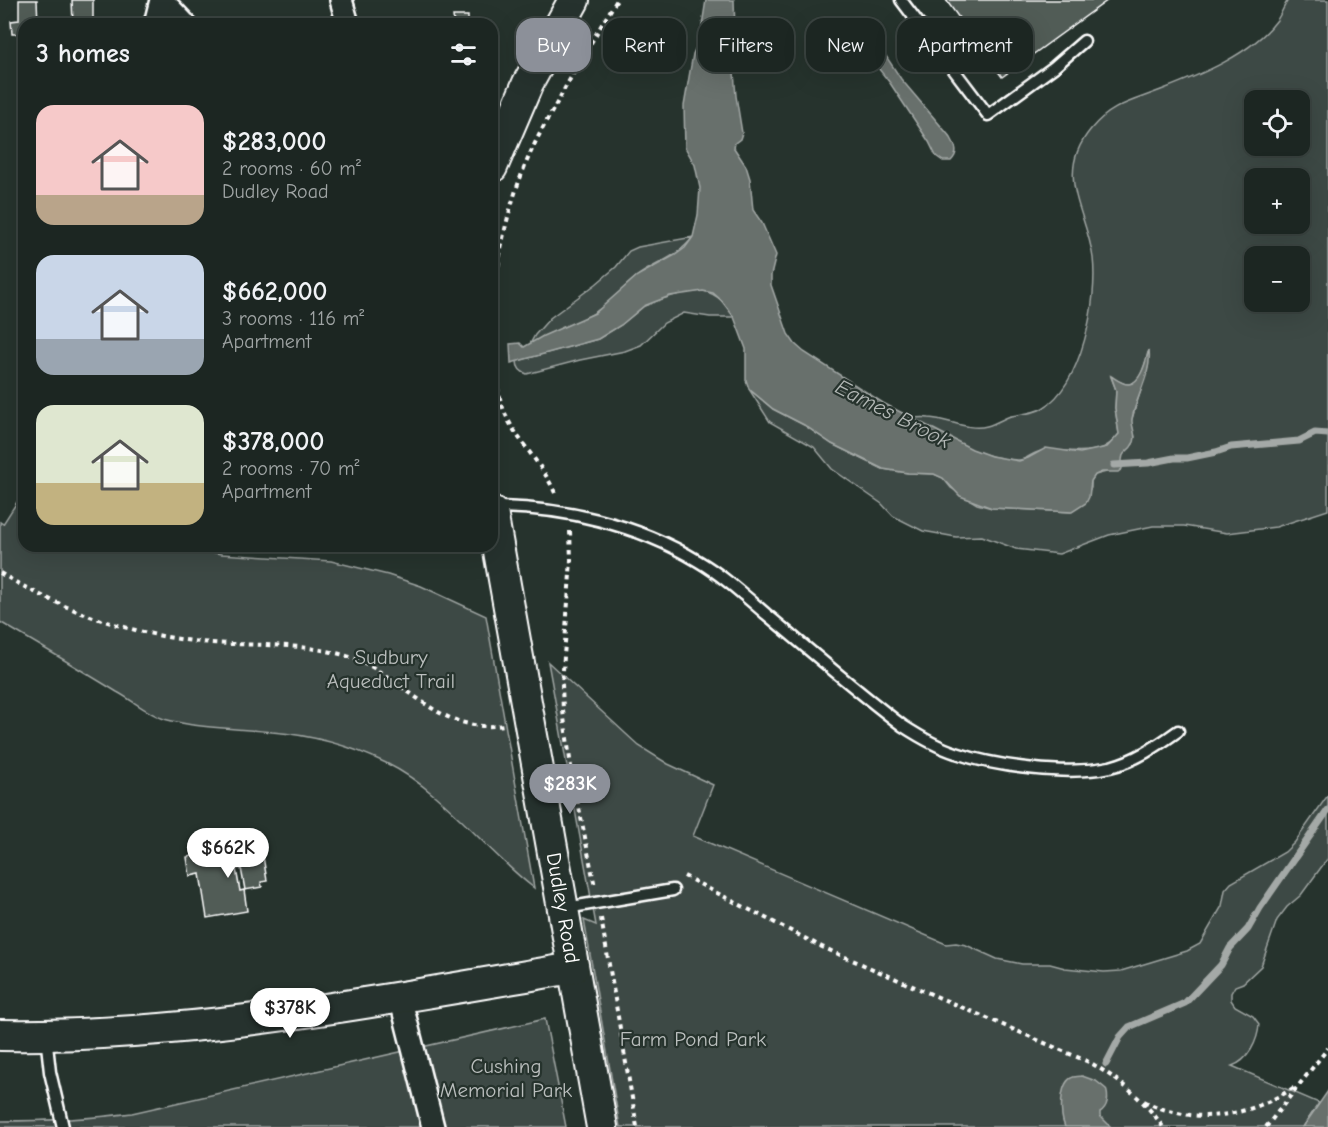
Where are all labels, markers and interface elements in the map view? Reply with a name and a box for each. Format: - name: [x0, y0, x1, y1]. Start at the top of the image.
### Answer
- chip: Buy: [516, 18, 591, 72]
- chip: Rent: [603, 18, 686, 72]
- chip: Filters: [698, 18, 794, 72]
- chip: New: [806, 18, 885, 72]
- chip: Apartment: [897, 18, 1033, 72]
- icon: filters: [447, 38, 480, 71]
- text: 3 homes: [36, 39, 130, 69]
- map controls: [1244, 90, 1310, 312]
- button: locate: [1244, 90, 1310, 156]
- text: $283,000: [222, 127, 326, 157]
- icon: home: [84, 129, 156, 201]
- text: 2 rooms · 60 m²: [222, 157, 361, 180]
- button: +: [1244, 168, 1310, 234]
- text: Dudley Road: [222, 180, 329, 203]
- button: −: [1244, 246, 1310, 312]
- text: $662,000: [222, 277, 327, 307]
- icon: home: [84, 279, 156, 351]
- text: 3 rooms · 116 m²: [222, 307, 364, 330]
- text: Apartment: [222, 330, 312, 353]
- water label: Eames Brook: [831, 374, 955, 454]
- text: $378,000: [222, 427, 324, 457]
- icon: home: [84, 429, 156, 501]
- text: 2 rooms · 70 m²: [222, 457, 359, 480]
- text: Apartment: [222, 480, 312, 503]
- park label: Sudbury Aqueduct Trail: [327, 645, 455, 693]
- pin: $283K: [528, 764, 612, 815]
- text: $283K: [543, 772, 597, 795]
- pin: $662K: [186, 828, 270, 879]
- text: $662K: [201, 836, 255, 859]
- street label: Dudley Road: [541, 851, 585, 965]
- pin: $378K: [248, 988, 332, 1039]
- text: $378K: [264, 996, 316, 1019]
- park label: Farm Pond Park: [620, 1027, 766, 1051]
- park label: Cushing Memorial Park: [440, 1054, 572, 1102]

